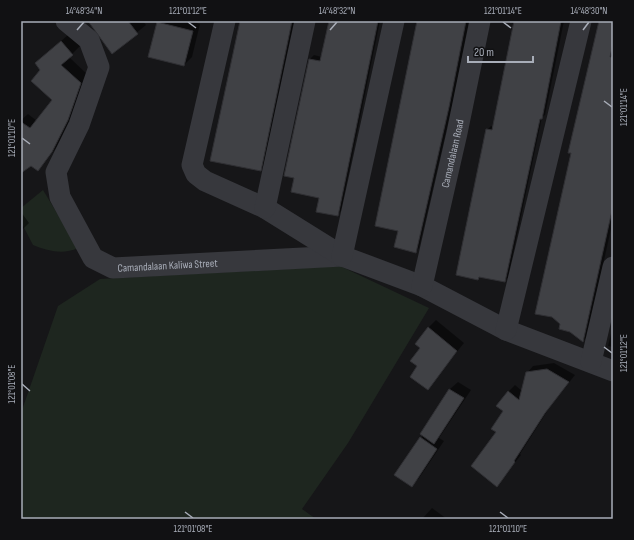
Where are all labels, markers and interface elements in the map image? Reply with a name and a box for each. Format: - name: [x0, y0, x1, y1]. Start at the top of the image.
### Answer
- text: 14°48'34"N: [66, 5, 102, 17]
- text: 121°01'12"E: [169, 5, 207, 17]
- text: 14°48'32"N: [319, 5, 355, 17]
- text: 121°01'14"E: [484, 5, 522, 17]
- text: 14°48'30"N: [571, 5, 607, 17]
- scale bar: [468, 38, 533, 64]
- text: 20 m: [474, 45, 494, 60]
- text: 121°01'14"E: [618, 88, 630, 126]
- street label: Camandalaan Road: [439, 118, 467, 189]
- text: 121°01'10"E: [6, 119, 18, 157]
- street label: Camandalaan Kaliwa Street: [117, 256, 219, 275]
- text: 121°01'12"E: [618, 334, 630, 372]
- text: 121°01'08"E: [6, 365, 18, 403]
- text: 121°01'08"E: [174, 523, 212, 535]
- text: 121°01'10"E: [489, 523, 527, 535]

